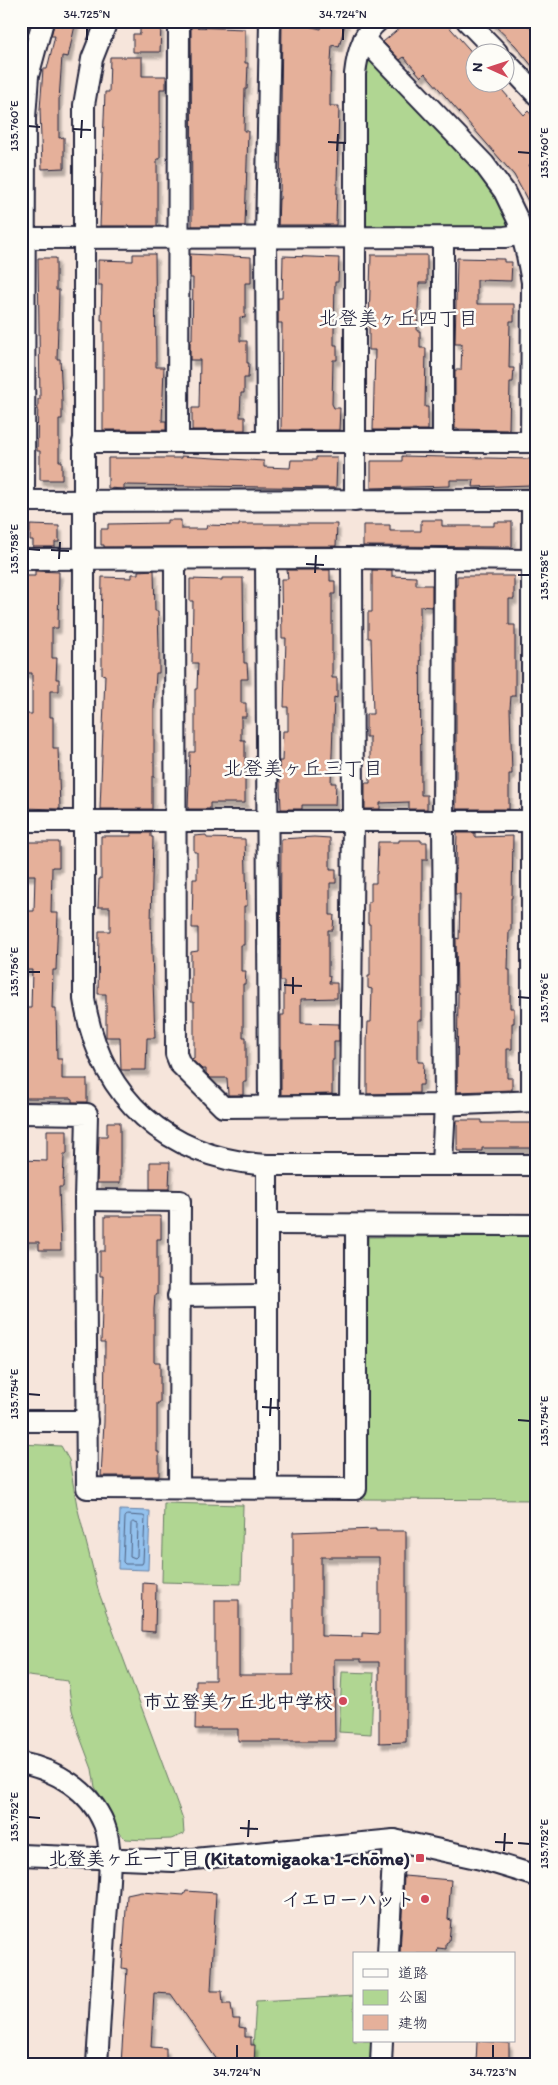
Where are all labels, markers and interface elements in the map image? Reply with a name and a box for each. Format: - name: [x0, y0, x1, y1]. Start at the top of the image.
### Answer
- text: 34.725°N: [64, 7, 110, 21]
- text: 34.724°N: [319, 7, 367, 21]
- north arrow: [466, 42, 516, 92]
- text: N: [469, 62, 486, 73]
- text: 135.760°E: [7, 100, 21, 152]
- text: 135.760°E: [537, 127, 551, 179]
- district label: 北登美ヶ丘四丁目: [318, 306, 478, 330]
- text: 135.758°E: [7, 523, 21, 574]
- text: 135.758°E: [537, 549, 551, 600]
- district label: 北登美ヶ丘三丁目: [223, 756, 383, 780]
- text: 135.756°E: [7, 947, 21, 997]
- text: 135.756°E: [537, 973, 551, 1023]
- text: 135.754°E: [7, 1368, 21, 1420]
- text: 135.754°E: [537, 1395, 551, 1447]
- place label: 市立登美ケ丘北中学校: [143, 1690, 333, 1713]
- marker: 市立登美ケ丘北中学校: [337, 1695, 349, 1707]
- text: 135.752°E: [7, 1792, 21, 1842]
- text: 135.752°E: [537, 1819, 551, 1869]
- place label: 北登美ヶ丘一丁目 (Kitatomigaoka 1-chōme): [48, 1847, 410, 1870]
- marker: 北登美ヶ丘一丁目 (Kitatomigaoka 1-chōme): [414, 1852, 426, 1864]
- place label: イエローハット: [282, 1888, 415, 1911]
- marker: イエローハット: [419, 1893, 431, 1905]
- legend: [353, 1952, 516, 2042]
- text: 道路: [398, 1964, 428, 1982]
- text: 公園: [398, 1988, 428, 2006]
- text: 建物: [398, 2014, 428, 2032]
- text: 34.724°N: [213, 2065, 261, 2079]
- text: 34.723°N: [469, 2065, 517, 2079]

